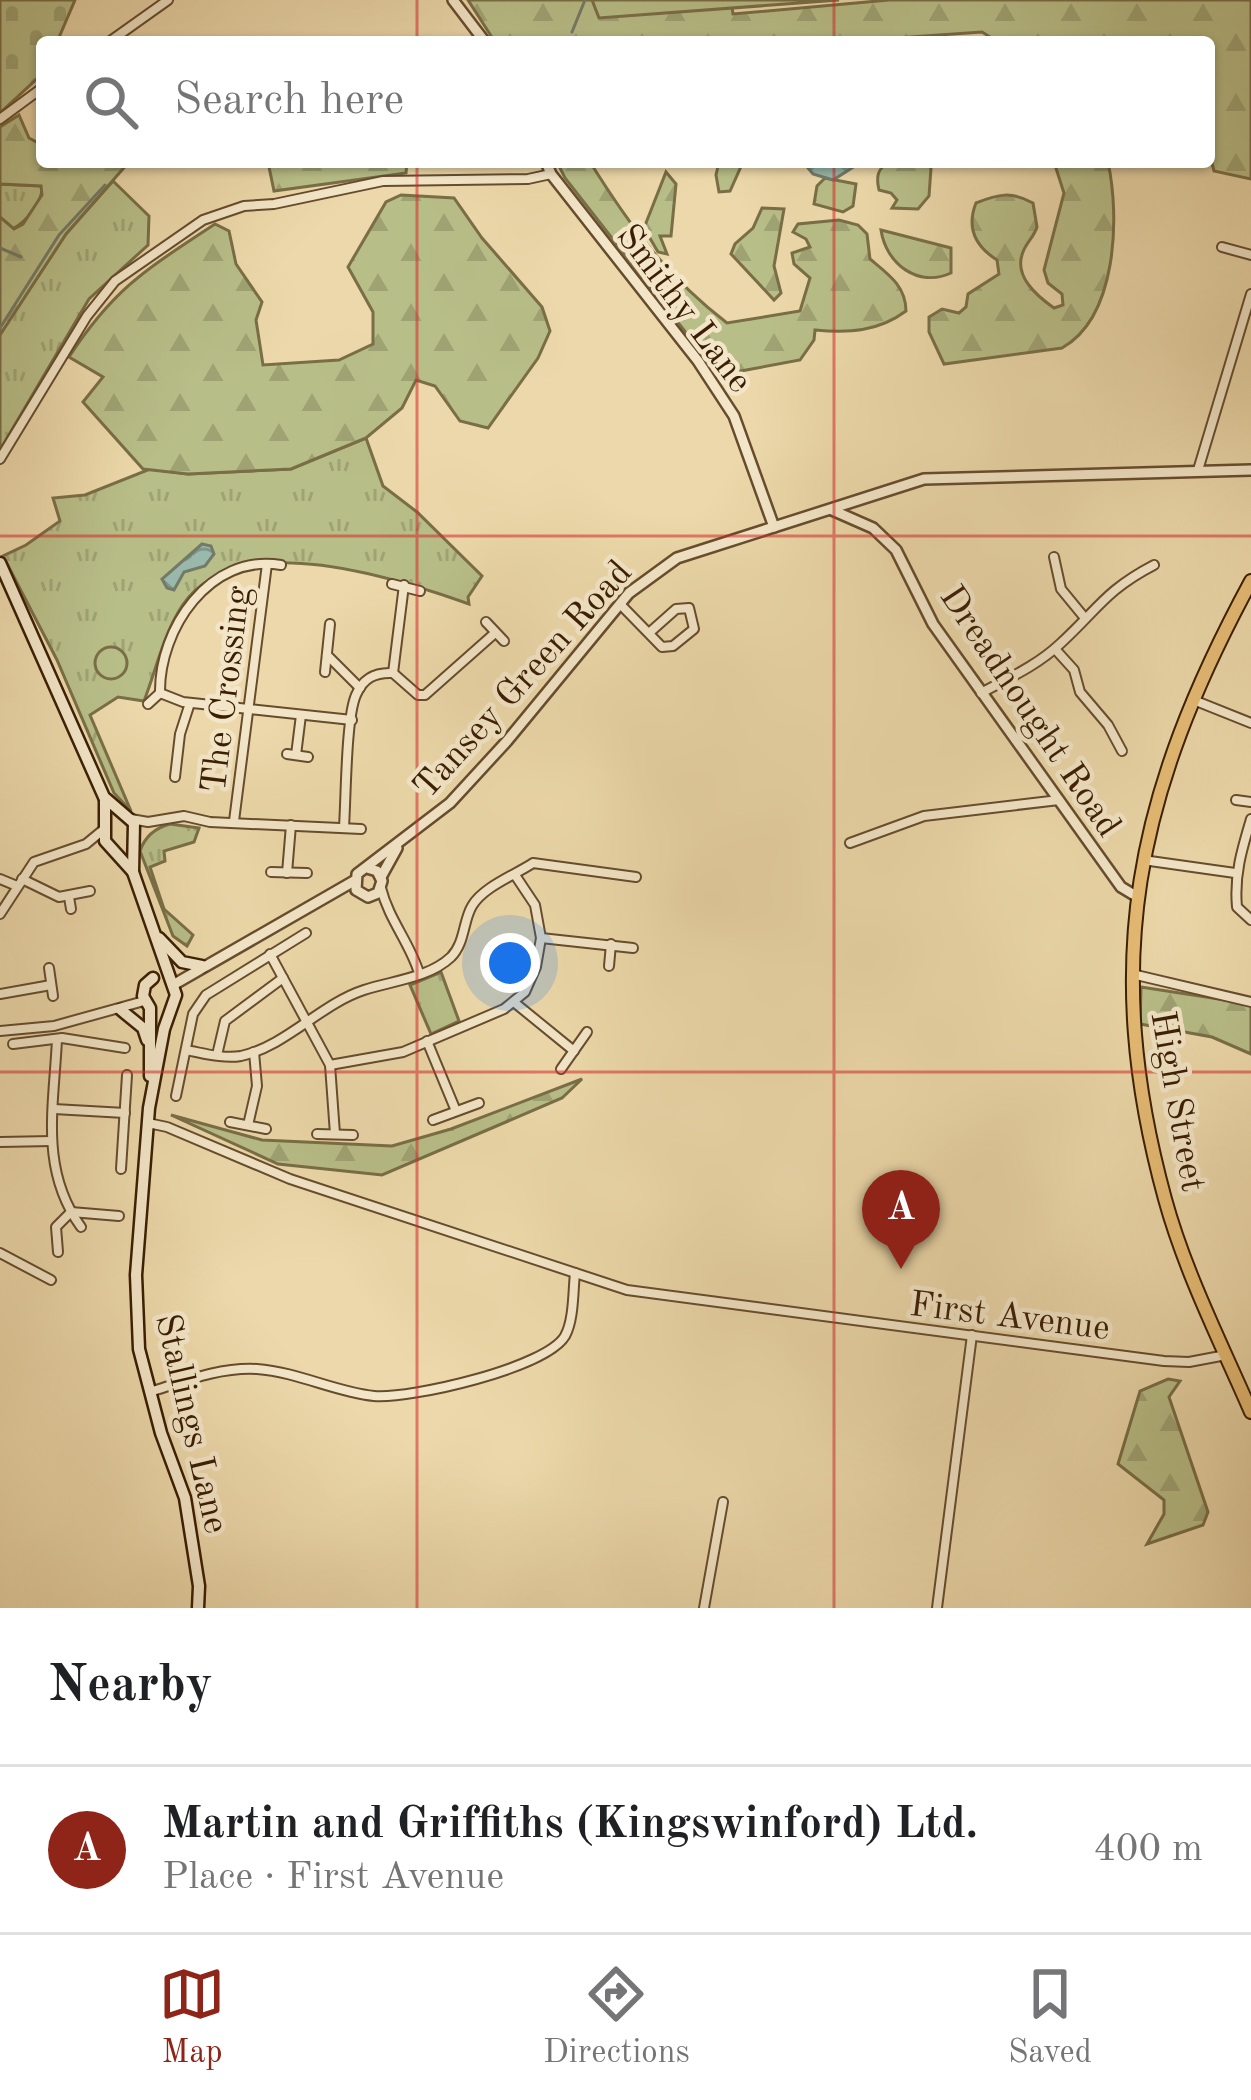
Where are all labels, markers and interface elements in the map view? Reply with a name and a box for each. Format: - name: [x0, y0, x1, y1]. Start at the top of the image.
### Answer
- search box: [36, 36, 1215, 168]
- icon: search: [78, 69, 144, 135]
- text: Search here: [174, 79, 404, 124]
- street label: Smithy Lane: [608, 219, 757, 400]
- street label: Tansey Green Road: [408, 555, 640, 806]
- street label: Dreadnought Road: [931, 580, 1126, 844]
- street label: The Crossing: [197, 583, 259, 795]
- your location: [480, 933, 540, 993]
- street label: High Street: [1142, 1009, 1210, 1195]
- pin: A: [862, 1170, 940, 1269]
- street label: First Avenue: [907, 1288, 1112, 1348]
- street label: Stallings Lane: [147, 1311, 233, 1537]
- text: Nearby: [48, 1661, 213, 1712]
- text: Martin and Griffiths (Kingswinford) Ltd.: [162, 1803, 978, 1848]
- text: A: [72, 1830, 102, 1869]
- text: 400 m: [1093, 1830, 1203, 1869]
- text: Place · First Avenue: [162, 1858, 504, 1897]
- tab: Map: [159, 1961, 225, 2074]
- tab: Directions: [543, 1961, 690, 2074]
- tab: Saved: [1008, 1961, 1092, 2074]

